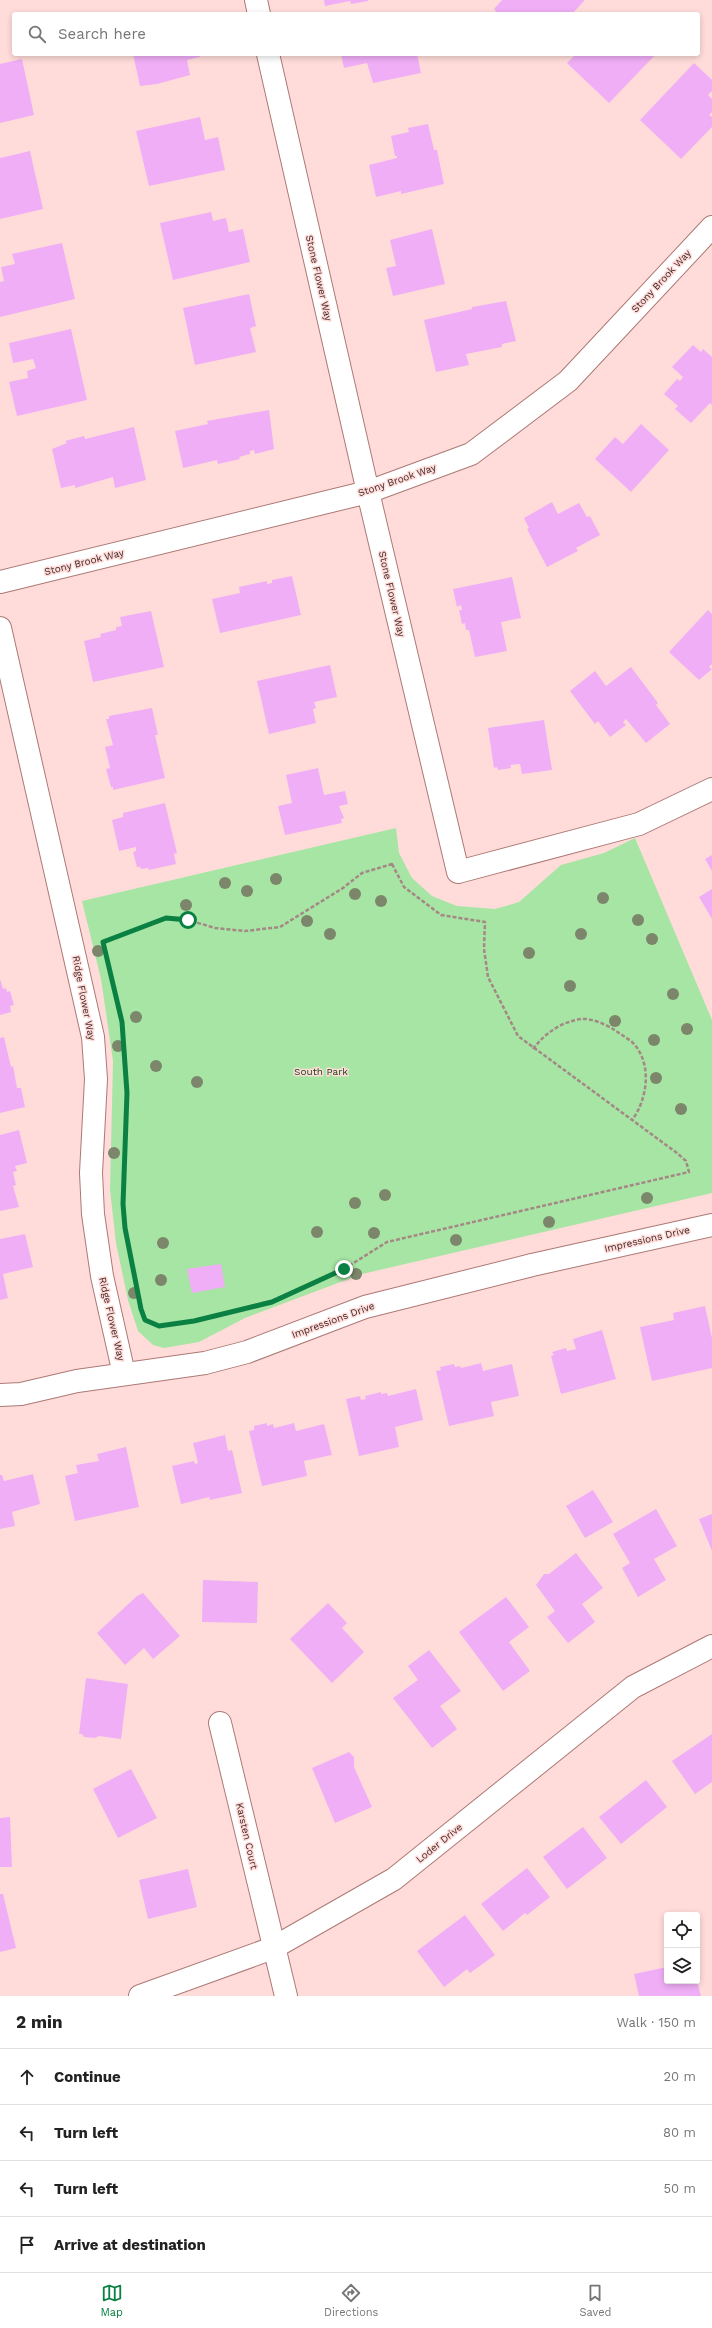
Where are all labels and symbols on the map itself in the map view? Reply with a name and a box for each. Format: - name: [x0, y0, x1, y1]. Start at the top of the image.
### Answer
- street label: Stone Flower Way: [304, 234, 334, 323]
- street label: Stony Brook Way: [629, 247, 693, 315]
- street label: Stony Brook Way: [357, 461, 438, 499]
- street label: Stony Brook Way: [43, 547, 126, 577]
- street label: Stone Flower Way: [377, 550, 407, 639]
- route start: [179, 911, 197, 929]
- street label: Ridge Flower Way: [70, 955, 98, 1042]
- park label: South Park: [294, 1066, 348, 1077]
- street label: Impressions Drive: [603, 1224, 691, 1254]
- route end: [335, 1260, 353, 1278]
- street label: Ridge Flower Way: [97, 1276, 127, 1363]
- street label: Impressions Drive: [290, 1300, 376, 1340]
- street label: Karsten Court: [234, 1802, 260, 1871]
- street label: Loder Drive: [414, 1821, 464, 1865]

